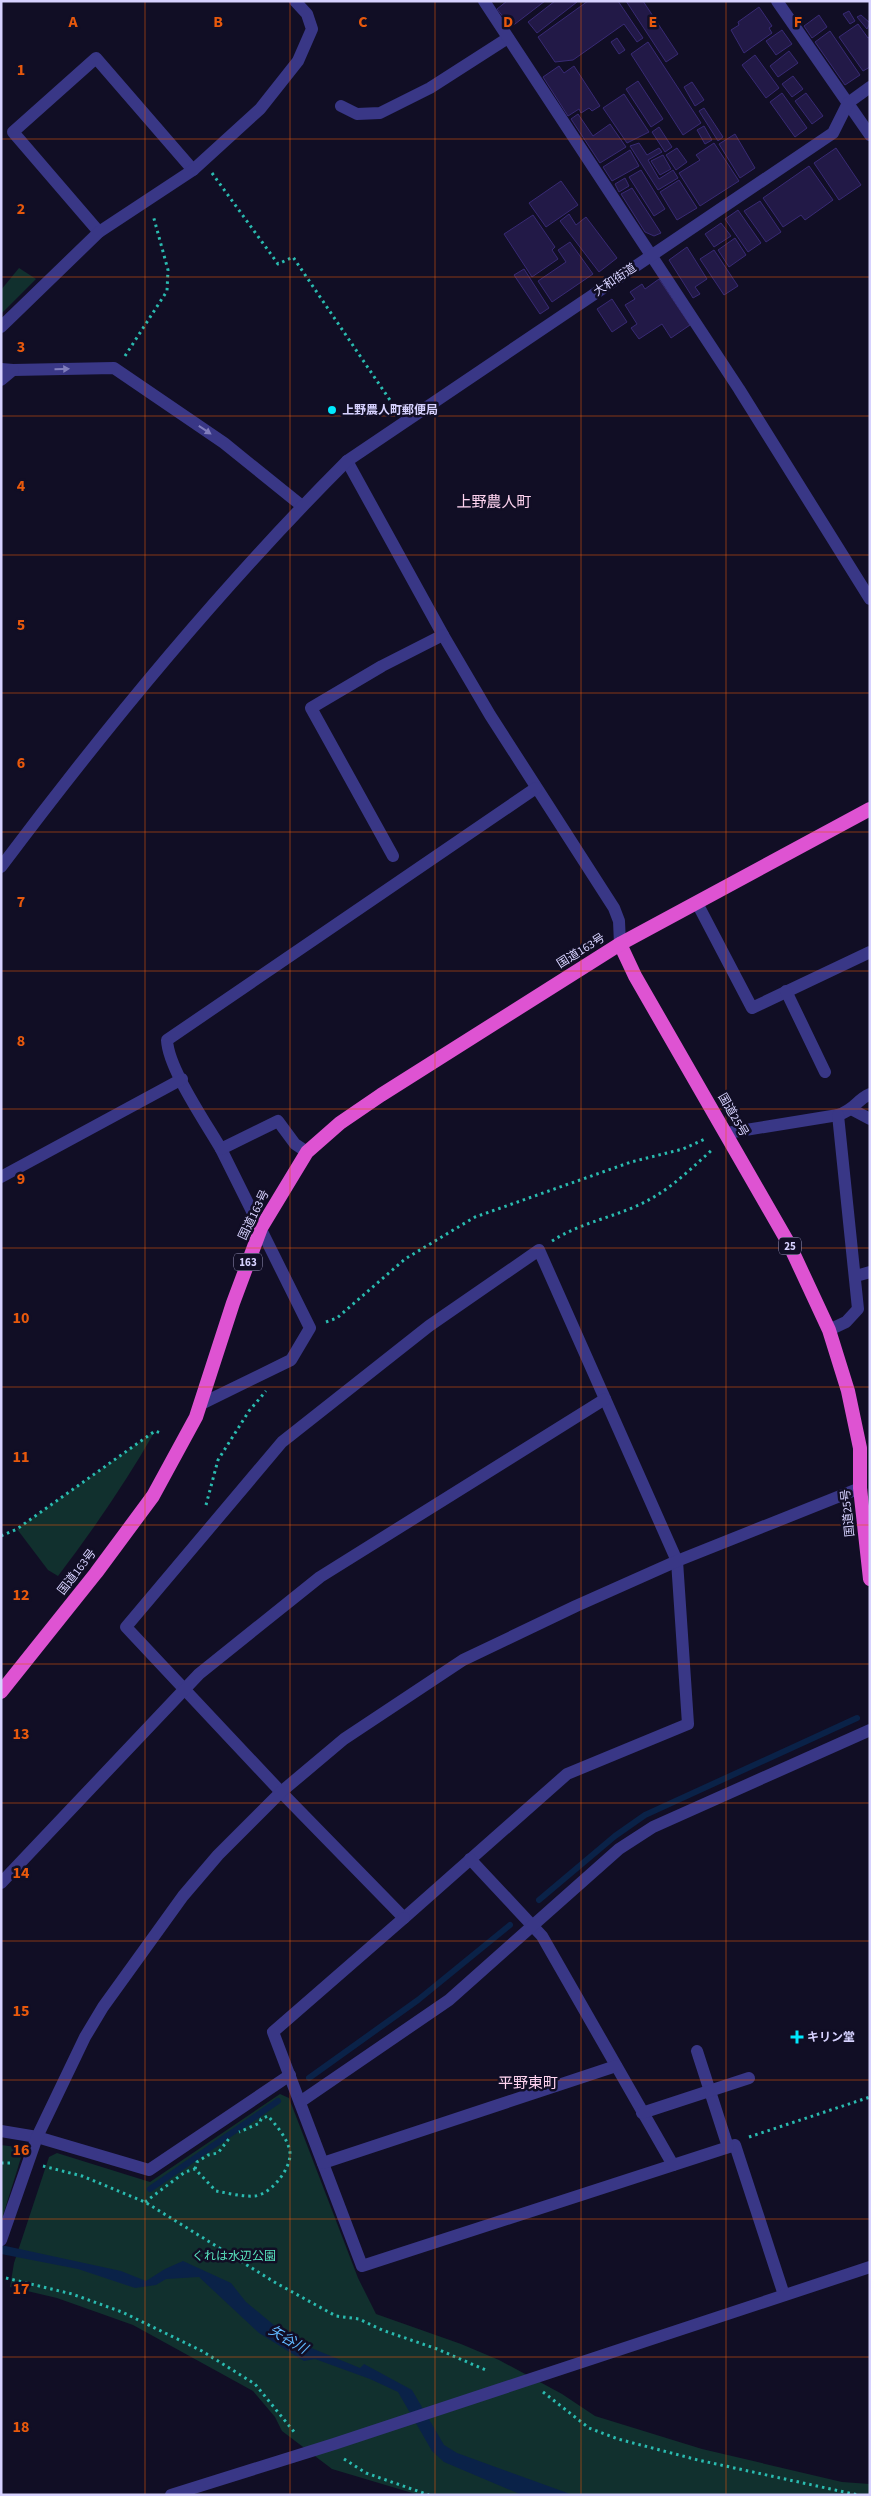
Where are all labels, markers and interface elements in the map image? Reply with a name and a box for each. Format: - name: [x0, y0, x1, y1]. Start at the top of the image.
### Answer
- text: A: [67, 11, 78, 33]
- text: B: [213, 11, 223, 33]
- text: C: [358, 11, 368, 33]
- text: D: [503, 11, 513, 33]
- text: E: [649, 11, 657, 33]
- text: F: [794, 11, 802, 33]
- text: 1: [17, 59, 25, 81]
- text: 2: [17, 198, 25, 220]
- street label: 大和街道: [590, 260, 640, 300]
- text: 3: [17, 336, 25, 358]
- one-way arrow: [54, 365, 70, 373]
- place label: 上野農人町郵便局: [342, 402, 438, 419]
- marker: 上野農人町郵便局: [326, 404, 338, 416]
- one-way arrow: [198, 425, 212, 435]
- text: 4: [17, 475, 26, 497]
- district label: 上野農人町: [456, 492, 532, 513]
- text: 5: [17, 614, 25, 636]
- text: 6: [17, 752, 25, 774]
- text: 7: [17, 891, 25, 913]
- street label: 国道163号: [554, 930, 608, 972]
- text: 8: [17, 1030, 25, 1052]
- street label: 国道25号: [714, 1090, 752, 1140]
- text: 9: [17, 1168, 25, 1190]
- street label: 国道163号: [235, 1187, 273, 1243]
- road number: 25: [779, 1238, 801, 1254]
- road number: 163: [234, 1254, 262, 1270]
- text: 10: [13, 1307, 29, 1329]
- text: 11: [13, 1446, 29, 1468]
- street label: 国道25号: [837, 1488, 859, 1538]
- street label: 国道163号: [54, 1546, 100, 1598]
- text: 12: [13, 1584, 29, 1606]
- text: 13: [13, 1723, 29, 1745]
- text: 14: [13, 1862, 30, 1884]
- text: 15: [13, 2000, 29, 2022]
- place label: キリン堂: [807, 2029, 855, 2046]
- marker: キリン堂: [791, 2031, 803, 2043]
- district label: 平野東町: [498, 2073, 558, 2094]
- text: 16: [13, 2139, 29, 2161]
- park label: くれは水辺公園: [192, 2248, 276, 2265]
- text: 17: [13, 2278, 29, 2300]
- water label: 矢谷川: [265, 2321, 313, 2360]
- text: 18: [13, 2416, 29, 2438]

